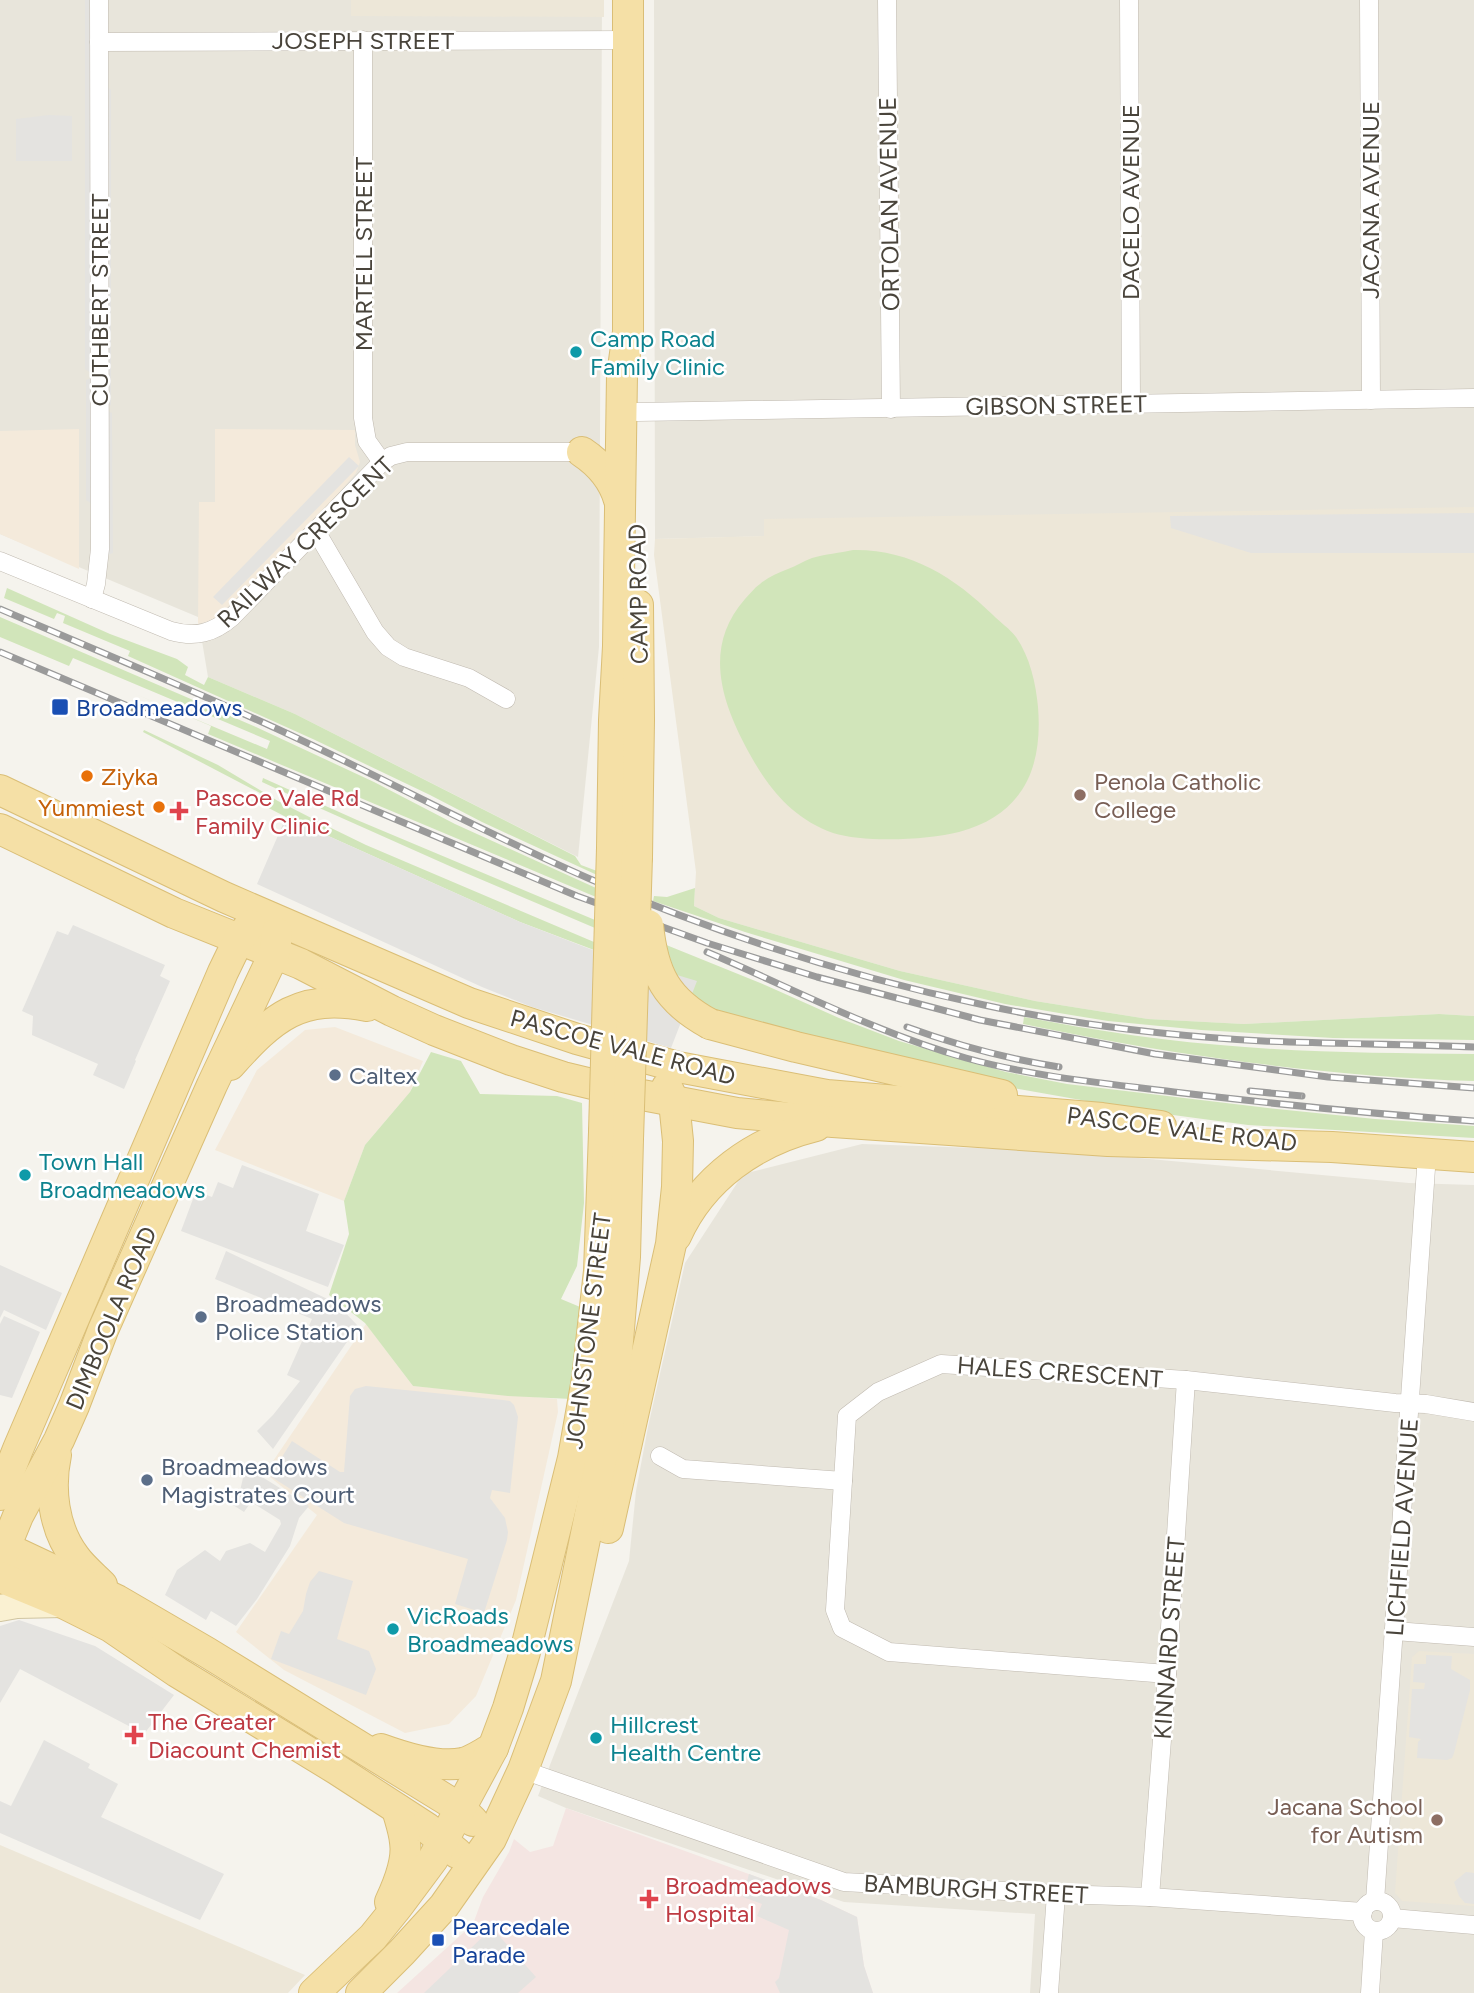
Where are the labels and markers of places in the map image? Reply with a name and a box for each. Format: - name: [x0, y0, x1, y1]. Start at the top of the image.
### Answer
- place label: Camp Road Family Clinic: [590, 324, 725, 381]
- marker: Camp Road Family Clinic: [568, 344, 584, 360]
- place label: Broadmeadows: [76, 693, 242, 722]
- marker: Broadmeadows: [50, 697, 70, 717]
- place label: Ziyka: [101, 762, 158, 791]
- place label: Penola Catholic College: [1094, 767, 1261, 824]
- marker: Ziyka: [79, 768, 95, 784]
- place label: Pascoe Vale Rd Family Clinic: [195, 783, 359, 840]
- marker: Penola Catholic College: [1072, 787, 1088, 803]
- place label: Yummiest: [38, 793, 145, 822]
- marker: Yummiest: [151, 799, 167, 815]
- marker: Pascoe Vale Rd Family Clinic: [169, 801, 189, 821]
- place label: Caltex: [349, 1061, 418, 1090]
- marker: Caltex: [327, 1067, 343, 1083]
- place label: Town Hall Broadmeadows: [39, 1147, 205, 1204]
- marker: Town Hall Broadmeadows: [17, 1167, 33, 1183]
- place label: Broadmeadows Police Station: [215, 1289, 381, 1346]
- marker: Broadmeadows Police Station: [193, 1309, 209, 1325]
- place label: Broadmeadows Magistrates Court: [161, 1452, 355, 1509]
- marker: Broadmeadows Magistrates Court: [139, 1472, 155, 1488]
- place label: VicRoads Broadmeadows: [407, 1601, 573, 1658]
- marker: VicRoads Broadmeadows: [385, 1621, 401, 1637]
- place label: The Greater Diacount Chemist: [148, 1707, 341, 1764]
- place label: Hillcrest Health Centre: [610, 1710, 761, 1767]
- marker: The Greater Diacount Chemist: [126, 1727, 142, 1743]
- marker: Hillcrest Health Centre: [588, 1730, 604, 1746]
- place label: Jacana School for Autism: [1267, 1792, 1423, 1849]
- marker: Jacana School for Autism: [1429, 1812, 1445, 1828]
- place label: Broadmeadows Hospital: [665, 1871, 831, 1928]
- marker: Broadmeadows Hospital: [639, 1889, 659, 1909]
- place label: Pearcedale Parade: [452, 1912, 570, 1969]
- marker: Pearcedale Parade: [430, 1932, 446, 1948]

